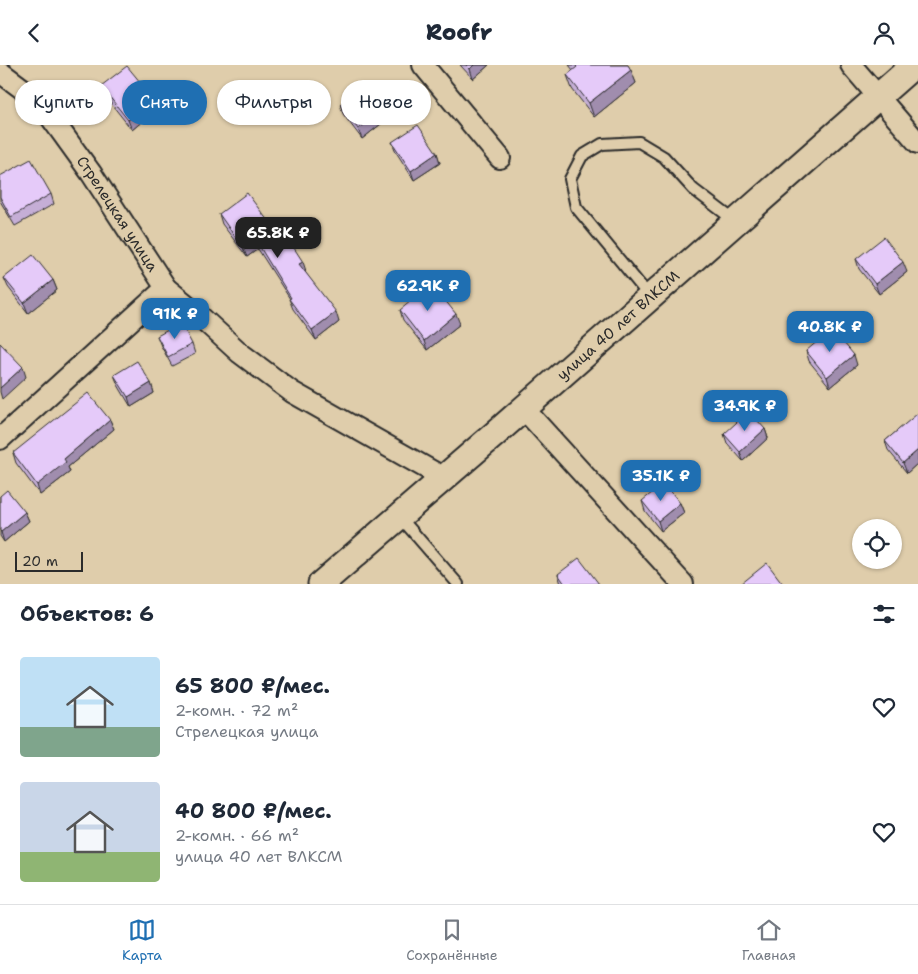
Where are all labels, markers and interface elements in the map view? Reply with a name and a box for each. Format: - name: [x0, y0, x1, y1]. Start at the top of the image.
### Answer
- text: Roofr: [426, 18, 492, 47]
- icon: back: [20, 19, 48, 47]
- icon: person: [870, 19, 898, 47]
- chip: Купить: [15, 80, 112, 125]
- chip: Снять: [122, 80, 207, 125]
- chip: Фильтры: [217, 80, 331, 125]
- chip: Новое: [341, 80, 431, 125]
- street label: Стрелецкая улица: [72, 152, 163, 276]
- pin: 65.8K ₽: [232, 217, 324, 259]
- text: 65.8K ₽: [246, 222, 310, 243]
- street label: улица 40 лет ВЛКСМ: [553, 266, 684, 385]
- pin: 62.9K ₽: [382, 269, 474, 312]
- text: 62.9K ₽: [396, 275, 460, 296]
- pin: 91K ₽: [140, 297, 210, 340]
- text: 91K ₽: [152, 303, 198, 324]
- pin: 40.8K ₽: [784, 311, 876, 353]
- text: 40.8K ₽: [798, 316, 862, 337]
- pin: 34.9K ₽: [699, 389, 791, 432]
- text: 34.9K ₽: [714, 395, 776, 416]
- pin: 35.1K ₽: [615, 459, 707, 502]
- text: 35.1K ₽: [632, 465, 690, 486]
- map controls: [852, 519, 902, 569]
- button: locate: [852, 519, 902, 569]
- scale bar: [15, 549, 82, 572]
- text: 20 m: [22, 552, 58, 570]
- text: Объектов: 6: [20, 600, 154, 628]
- icon: filters: [870, 600, 898, 628]
- text: 65 800 ₽/мес.: [175, 672, 330, 700]
- icon: home: [60, 677, 120, 737]
- icon: heart: [870, 693, 898, 721]
- text: 2-комн. · 72 m²: [175, 700, 298, 721]
- text: Стрелецкая улица: [175, 721, 318, 742]
- text: 40 800 ₽/мес.: [175, 797, 332, 825]
- icon: home: [60, 802, 120, 862]
- icon: heart: [870, 818, 898, 846]
- text: 2-комн. · 66 m²: [175, 825, 299, 846]
- text: улица 40 лет ВЛКСМ: [175, 846, 343, 867]
- tab: Карта: [122, 916, 162, 964]
- tab: Сохранённые: [406, 916, 498, 964]
- tab: Главная: [742, 916, 796, 964]

